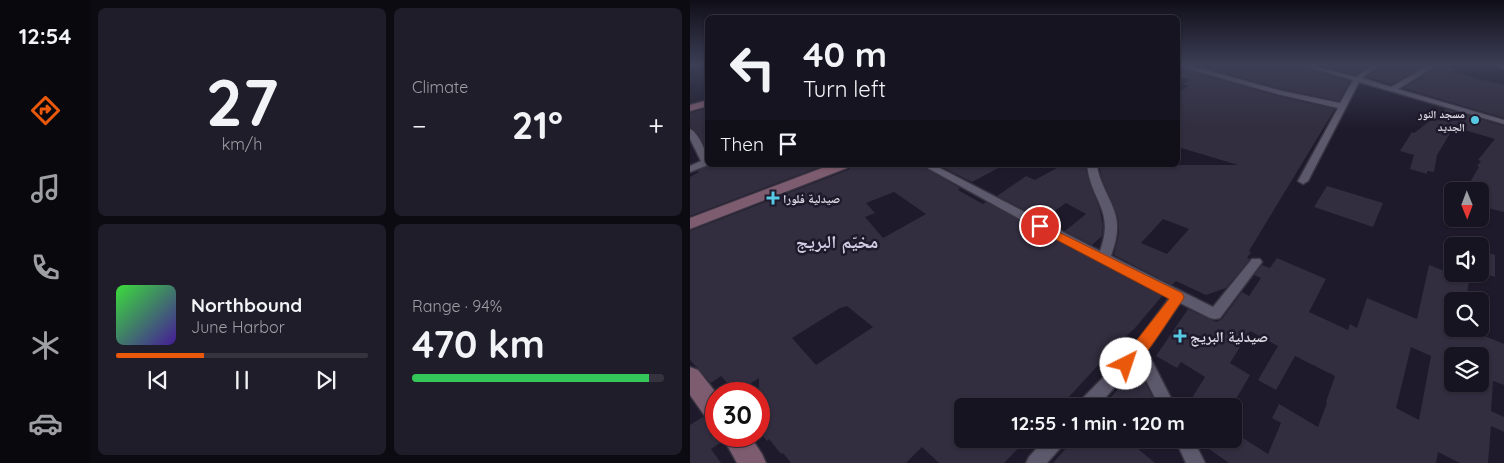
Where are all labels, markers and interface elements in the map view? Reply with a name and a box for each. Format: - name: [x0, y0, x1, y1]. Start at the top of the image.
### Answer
- text: 12:54: [19, 22, 71, 50]
- text: 40 m: [803, 32, 887, 76]
- icon: left: [720, 35, 785, 100]
- text: 27: [206, 61, 278, 142]
- text: Turn left: [803, 75, 886, 103]
- text: Climate: [412, 77, 468, 97]
- icon: directions: [28, 93, 63, 128]
- text: 21°: [512, 101, 563, 149]
- place label: مسجد النور الجديد: [1417, 107, 1465, 134]
- text: −: [412, 108, 427, 143]
- text: +: [648, 108, 664, 143]
- marker: مسجد النور الجديد: [1469, 114, 1481, 126]
- icon: arrive: [774, 130, 802, 158]
- text: Then: [720, 132, 764, 156]
- text: km/h: [222, 134, 262, 154]
- icon: music: [28, 171, 63, 206]
- north arrow: [1444, 182, 1489, 228]
- map controls: [1444, 182, 1489, 392]
- place label: صيدلية فلورا: [783, 191, 840, 206]
- marker: صيدلية فلورا: [767, 192, 779, 204]
- pin: [1019, 205, 1061, 247]
- icon: arrive: [1026, 212, 1054, 240]
- district label: مخيّم البريج: [796, 230, 878, 254]
- button: sound: [1444, 237, 1489, 282]
- icon: phone: [28, 250, 63, 285]
- button: search: [1444, 292, 1489, 337]
- text: Northbound: [191, 293, 302, 317]
- text: Range · 94%: [412, 296, 502, 316]
- text: June Harbor: [191, 317, 285, 337]
- text: 470 km: [412, 320, 545, 368]
- place label: صيدلية البريج: [1190, 327, 1268, 347]
- icon: climate: [28, 328, 63, 363]
- marker: صيدلية البريج: [1174, 330, 1186, 342]
- position arrow: [1099, 337, 1151, 389]
- button: layers: [1444, 347, 1489, 392]
- icon: previous: [144, 366, 172, 394]
- icon: pause: [228, 366, 256, 394]
- icon: next: [312, 366, 340, 394]
- speed limit sign: 30: [705, 382, 770, 447]
- icon: car: [28, 406, 63, 441]
- text: 12:55 · 1 min · 120 m: [1011, 411, 1185, 435]

